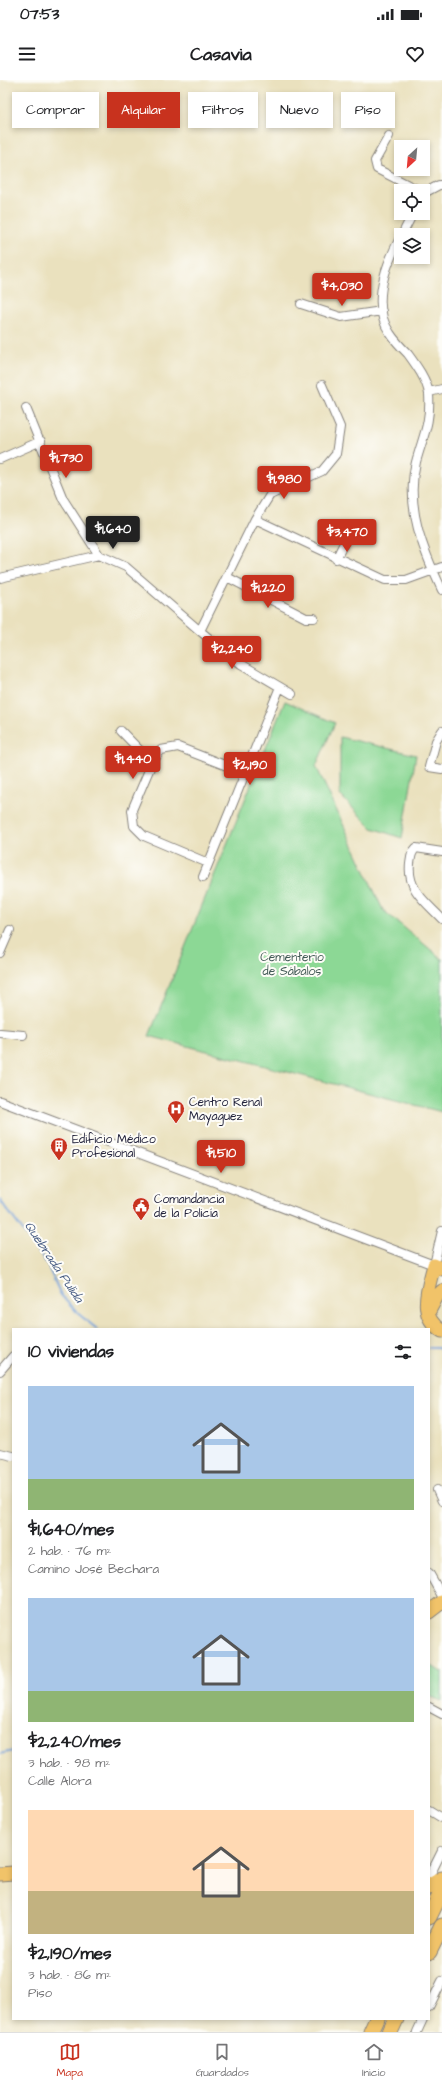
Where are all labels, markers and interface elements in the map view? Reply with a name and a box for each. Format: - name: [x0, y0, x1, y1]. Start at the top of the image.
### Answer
- text: 07:53: [20, 4, 59, 25]
- text: Casavia: [190, 42, 252, 67]
- icon: menu: [16, 43, 38, 65]
- icon: heart: [404, 43, 426, 65]
- chip: Comprar: [12, 92, 99, 128]
- chip: Alquilar: [107, 92, 180, 128]
- chip: Filtros: [188, 92, 258, 128]
- chip: Nuevo: [266, 92, 333, 128]
- chip: Piso: [341, 92, 395, 128]
- north arrow: [394, 140, 430, 176]
- map controls: [394, 140, 430, 264]
- button: locate: [394, 184, 430, 220]
- button: layers: [394, 228, 430, 264]
- pin: $4,030: [309, 273, 375, 307]
- text: $4,030: [321, 277, 363, 295]
- pin: $1,730: [33, 445, 99, 479]
- text: $1,730: [49, 449, 83, 467]
- pin: $1,980: [251, 466, 317, 500]
- text: $1,980: [266, 470, 302, 488]
- pin: $1,640: [80, 516, 146, 550]
- pin: $3,470: [314, 519, 380, 553]
- text: $1,640: [95, 520, 131, 538]
- text: $3,470: [326, 523, 368, 541]
- pin: $1,220: [235, 575, 301, 609]
- text: $1,220: [251, 579, 285, 597]
- pin: $2,240: [199, 636, 265, 670]
- text: $2,240: [211, 640, 253, 658]
- pin: $1,440: [100, 746, 166, 780]
- text: $1,440: [114, 750, 152, 768]
- pin: $2,190: [217, 752, 283, 786]
- text: $2,190: [233, 756, 267, 774]
- park label: Cementerio de Sábalos: [260, 949, 324, 980]
- place label: Centro Renal Mayaguez: [189, 1094, 262, 1126]
- hospital icon: Centro Renal Mayaguez: [166, 1099, 186, 1124]
- place label: Edificio Médico Profesional: [72, 1131, 156, 1162]
- building icon: Edificio Médico Profesional: [49, 1136, 69, 1161]
- pin: $1,510: [188, 1140, 254, 1174]
- text: $1,510: [206, 1144, 236, 1162]
- place label: Comandancia de la Policía: [154, 1191, 224, 1222]
- public building icon: Comandancia de la Policía: [131, 1196, 151, 1221]
- water label: Quebrada Pulida: [20, 1218, 89, 1307]
- text: 10 viviendas: [28, 1340, 114, 1364]
- icon: filters: [392, 1341, 414, 1363]
- icon: home: [185, 1412, 257, 1484]
- text: $1,640/mes: [28, 1518, 114, 1542]
- text: 2 hab. · 76 m²: [28, 1542, 111, 1560]
- text: Camino José Bechara: [28, 1560, 159, 1578]
- icon: home: [185, 1624, 257, 1696]
- text: $2,240/mes: [28, 1730, 121, 1754]
- text: 3 hab. · 98 m²: [28, 1754, 110, 1772]
- text: Calle Alora: [28, 1772, 92, 1790]
- icon: home: [185, 1836, 257, 1908]
- text: $2,190/mes: [28, 1942, 112, 1966]
- text: 3 hab. · 86 m²: [28, 1966, 111, 1984]
- text: Piso: [28, 1984, 52, 2002]
- tab: Mapa: [56, 2041, 83, 2080]
- tab: Guardados: [196, 2041, 249, 2080]
- tab: Inicio: [362, 2041, 386, 2080]

